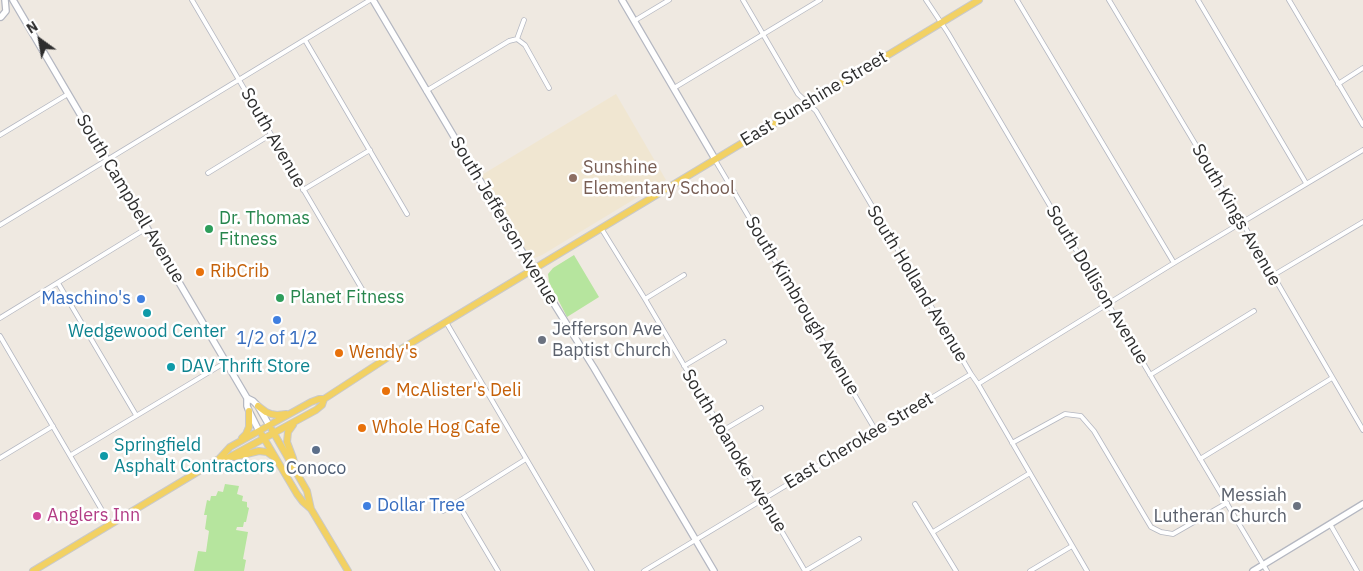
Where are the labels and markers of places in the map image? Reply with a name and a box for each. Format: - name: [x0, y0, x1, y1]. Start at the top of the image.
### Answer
- place label: Sunshine Elementary School: [583, 157, 735, 200]
- marker: Sunshine Elementary School: [567, 172, 579, 184]
- place label: Dr. Thomas Fitness: [219, 208, 310, 250]
- marker: Dr. Thomas Fitness: [203, 223, 215, 235]
- place label: RibCrib: [210, 261, 269, 283]
- marker: RibCrib: [194, 266, 206, 278]
- place label: Planet Fitness: [290, 287, 404, 309]
- place label: Maschino's: [41, 288, 131, 310]
- marker: Planet Fitness: [274, 292, 286, 304]
- marker: Maschino's: [135, 293, 147, 305]
- marker: Wedgewood Center: [141, 307, 153, 319]
- marker: 1/2 of 1/2: [271, 314, 283, 326]
- place label: Jefferson Ave Baptist Church: [552, 319, 671, 362]
- place label: Wedgewood Center: [68, 321, 226, 343]
- place label: 1/2 of 1/2: [236, 328, 318, 350]
- marker: Jefferson Ave Baptist Church: [536, 334, 548, 346]
- place label: Wendy's: [349, 342, 418, 364]
- marker: Wendy's: [333, 347, 345, 359]
- place label: DAV Thrift Store: [181, 356, 310, 378]
- marker: DAV Thrift Store: [165, 361, 177, 373]
- place label: McAlister's Deli: [396, 380, 521, 402]
- marker: McAlister's Deli: [380, 385, 392, 397]
- place label: Whole Hog Cafe: [372, 417, 500, 439]
- marker: Whole Hog Cafe: [356, 422, 368, 434]
- place label: Springfield Asphalt Contractors: [114, 435, 275, 478]
- marker: Conoco: [310, 444, 322, 456]
- marker: Springfield Asphalt Contractors: [98, 450, 110, 462]
- place label: Conoco: [286, 458, 346, 480]
- place label: Messiah Lutheran Church: [1153, 485, 1287, 528]
- place label: Dollar Tree: [377, 495, 465, 517]
- marker: Dollar Tree: [361, 500, 373, 512]
- marker: Messiah Lutheran Church: [1291, 500, 1303, 512]
- place label: Anglers Inn: [47, 505, 140, 527]
- marker: Anglers Inn: [31, 510, 43, 522]

